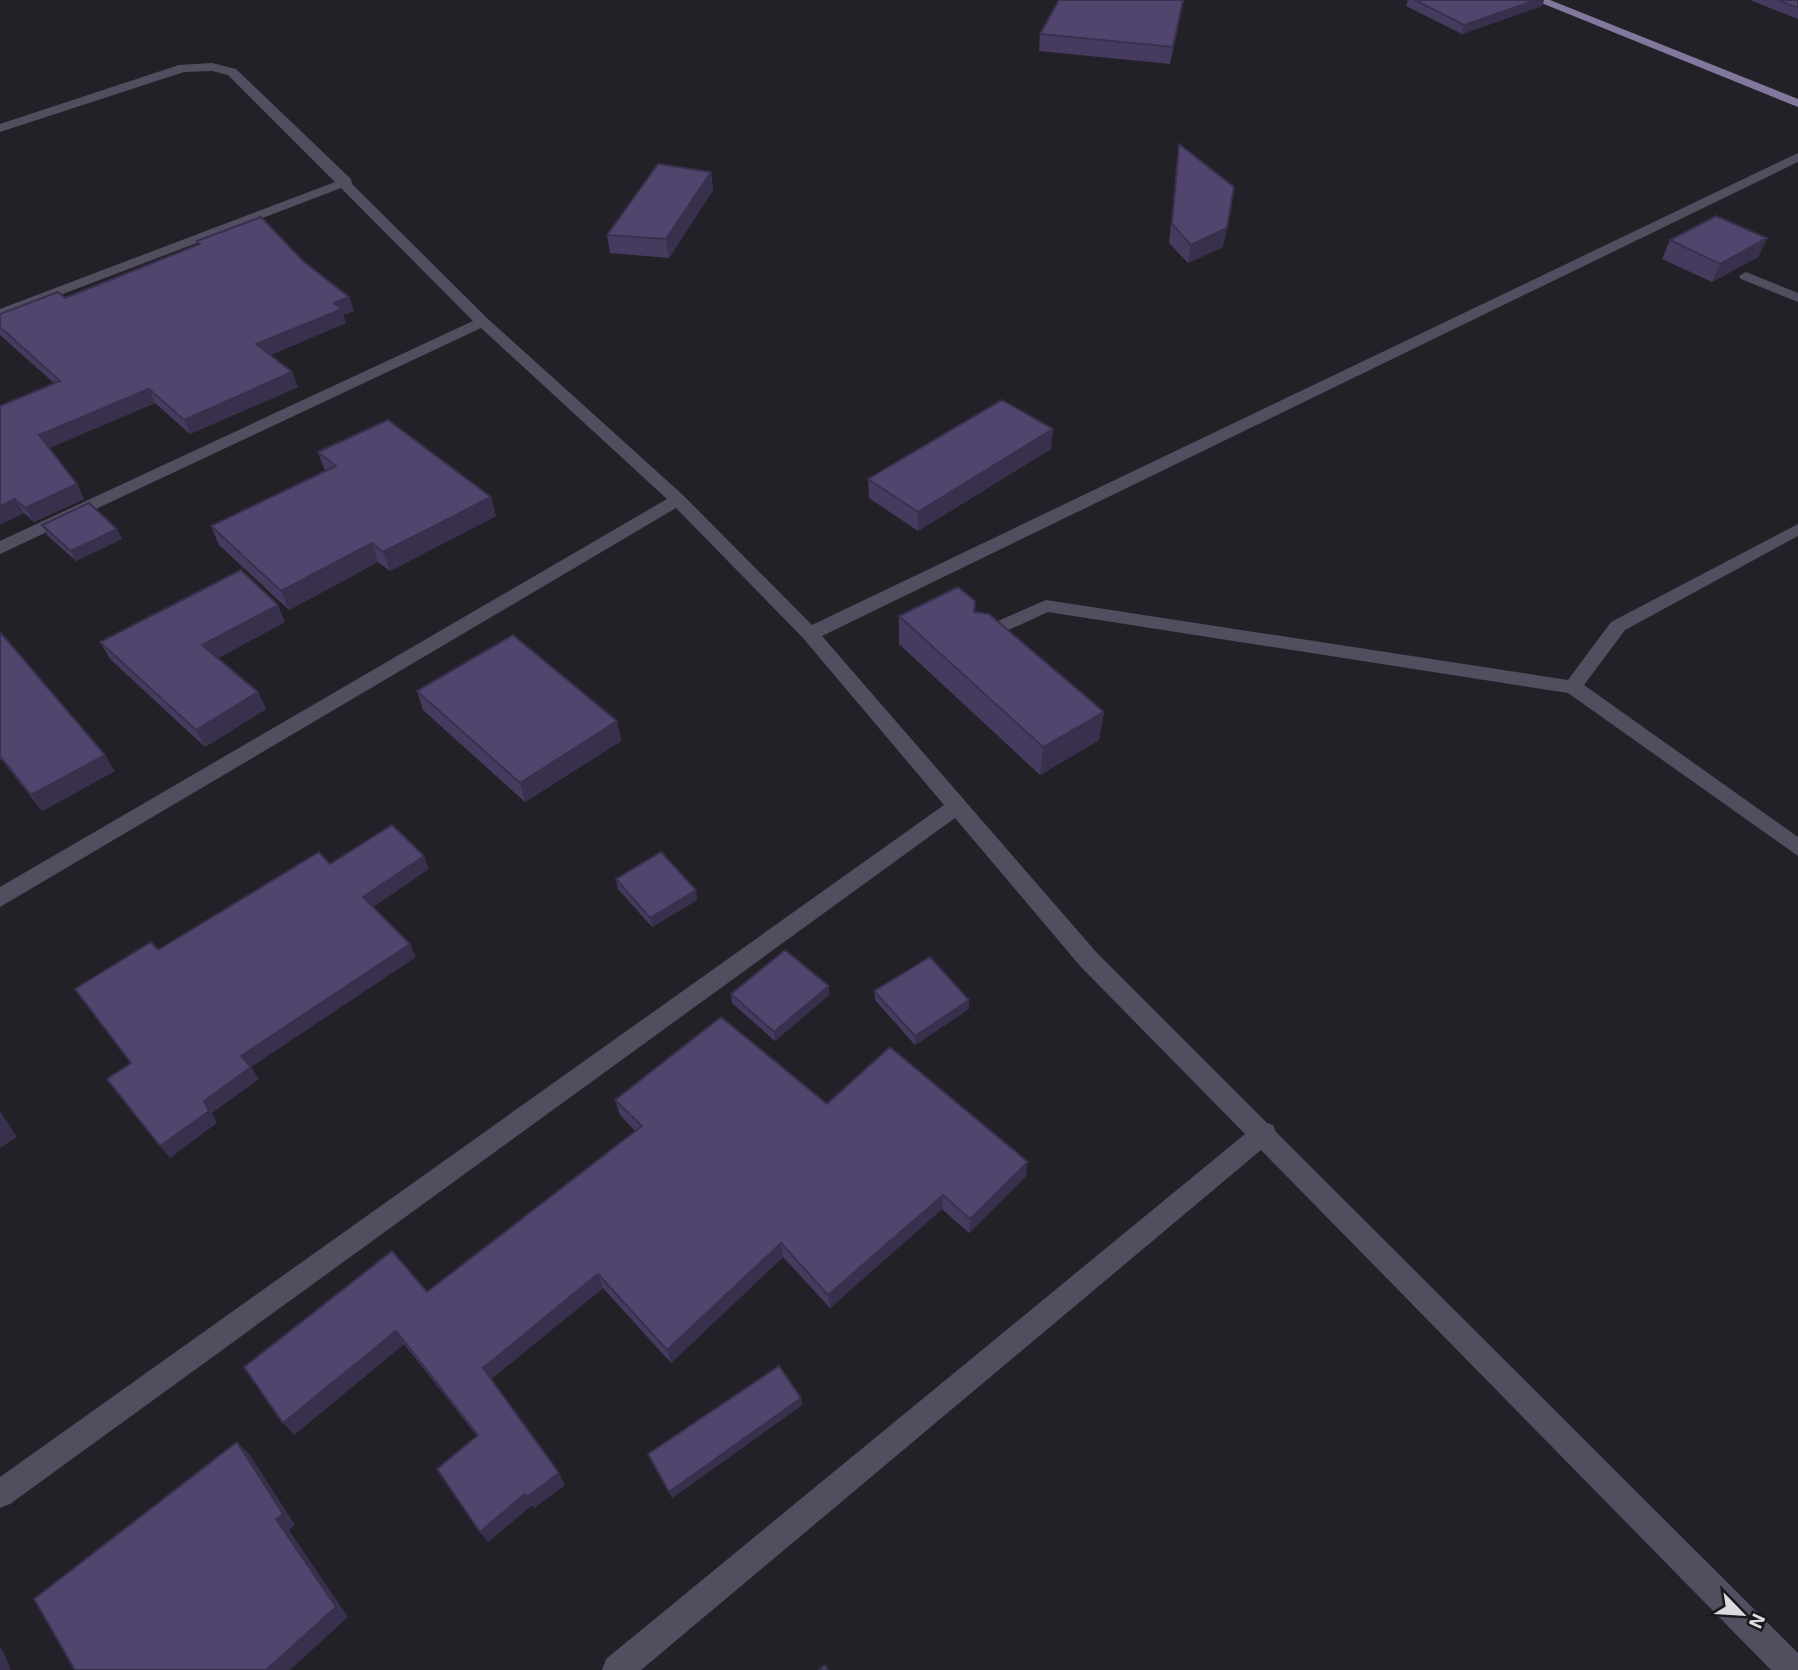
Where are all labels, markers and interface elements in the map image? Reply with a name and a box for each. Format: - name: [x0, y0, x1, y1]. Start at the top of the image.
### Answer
- north arrow: [1707, 1579, 1777, 1649]
- text: N: [1745, 1610, 1771, 1632]

